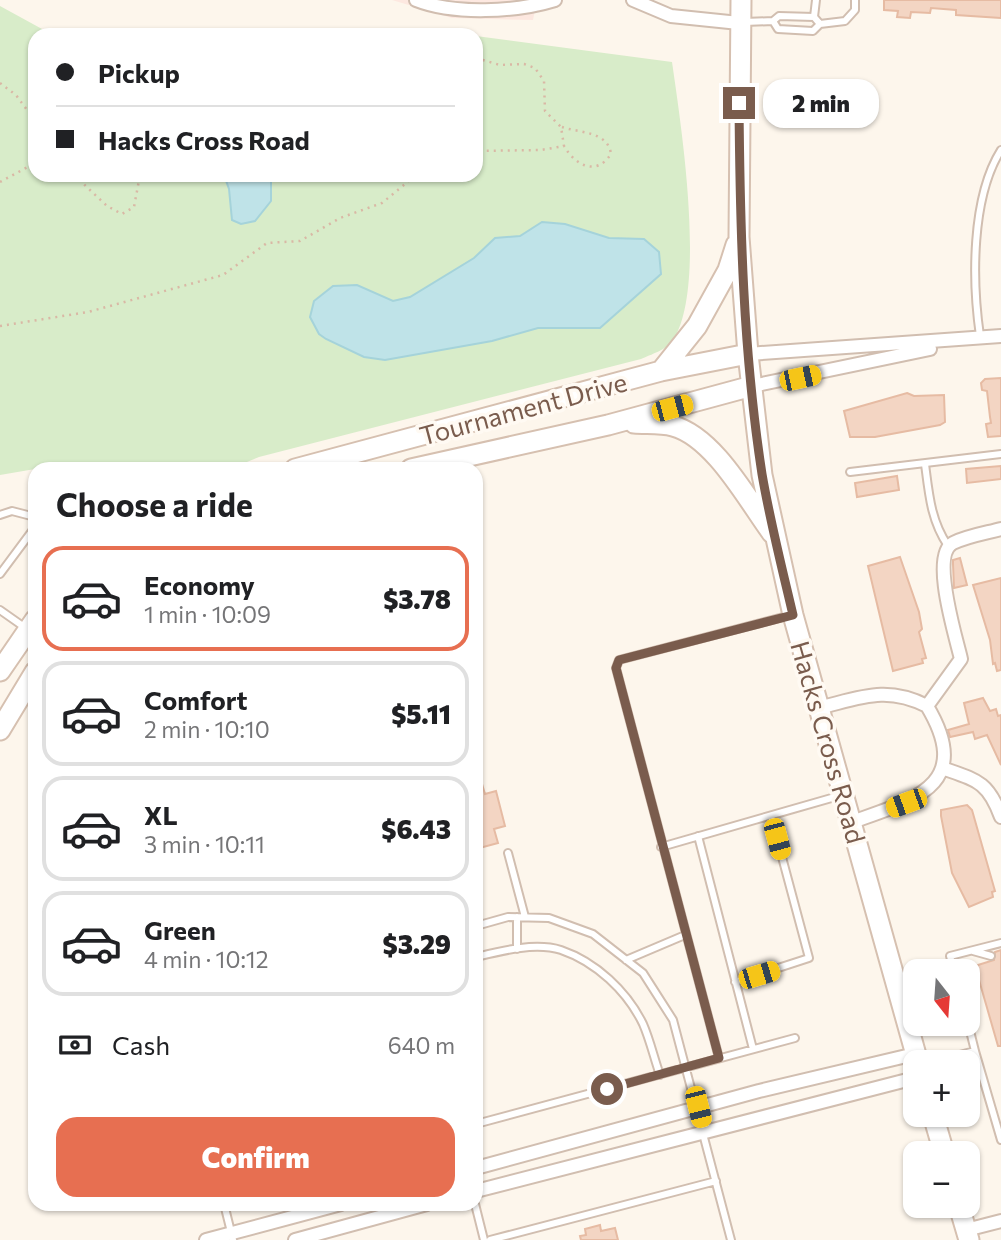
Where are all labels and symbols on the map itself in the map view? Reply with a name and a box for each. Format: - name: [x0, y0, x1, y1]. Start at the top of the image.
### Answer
- callout: 2 min: [764, 78, 879, 128]
- route end: [723, 87, 755, 119]
- car: [778, 363, 823, 393]
- street label: Tournament Drive: [416, 365, 630, 451]
- car: [649, 392, 696, 424]
- street label: Hacks Cross Road: [785, 637, 873, 847]
- car: [883, 786, 930, 820]
- car: [762, 816, 793, 862]
- car: [736, 959, 783, 991]
- north arrow: [903, 959, 980, 1036]
- route start: [591, 1073, 623, 1105]
- car: [683, 1084, 714, 1130]

